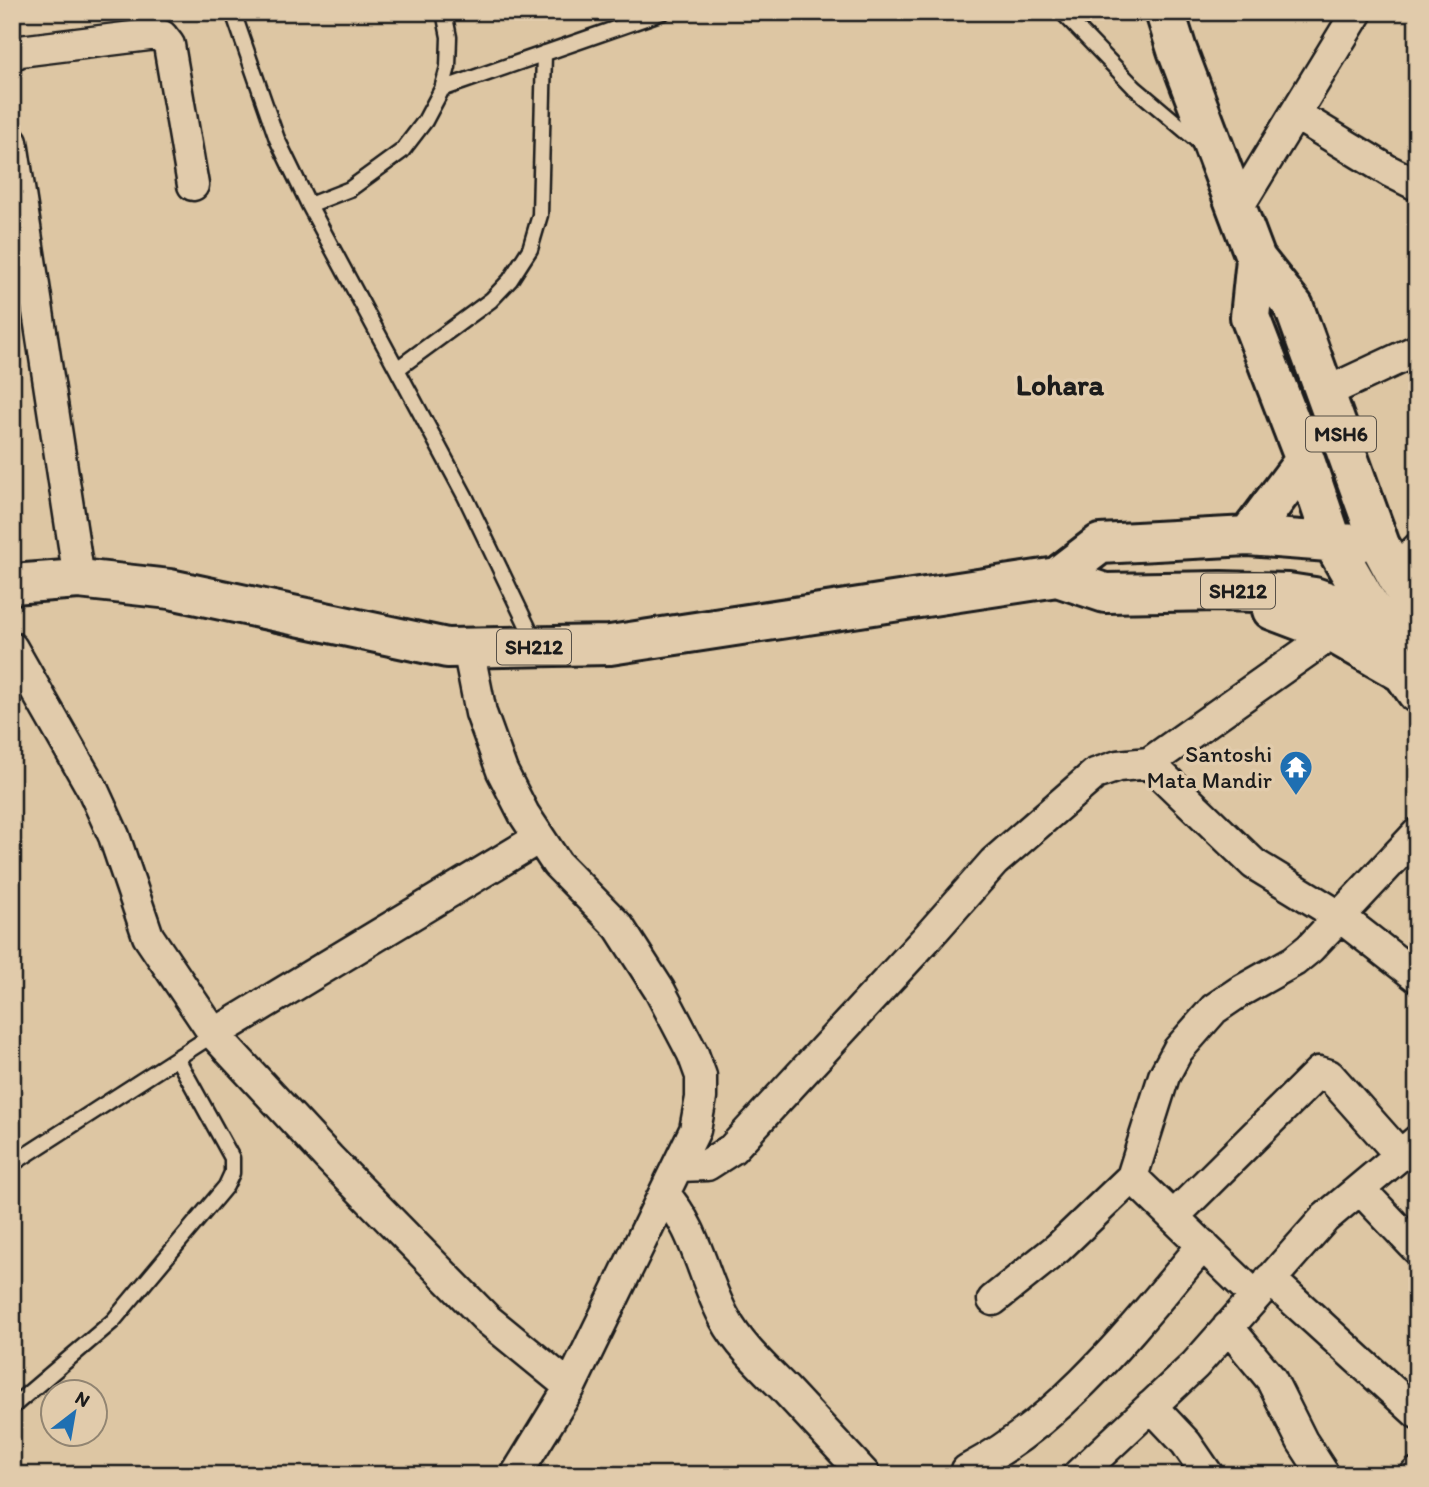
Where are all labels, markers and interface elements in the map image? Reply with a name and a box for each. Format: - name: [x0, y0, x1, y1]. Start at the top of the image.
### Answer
- district label: Lohara: [1016, 366, 1105, 403]
- road number: MSH6: [1306, 416, 1376, 452]
- road number: SH212: [1201, 574, 1275, 608]
- road number: SH212: [497, 630, 571, 664]
- place label: Santoshi Mata Mandir: [1147, 740, 1272, 794]
- temple icon: Santoshi Mata Mandir: [1277, 748, 1315, 797]
- north arrow: [38, 1378, 108, 1448]
- text: N: [71, 1386, 94, 1412]

